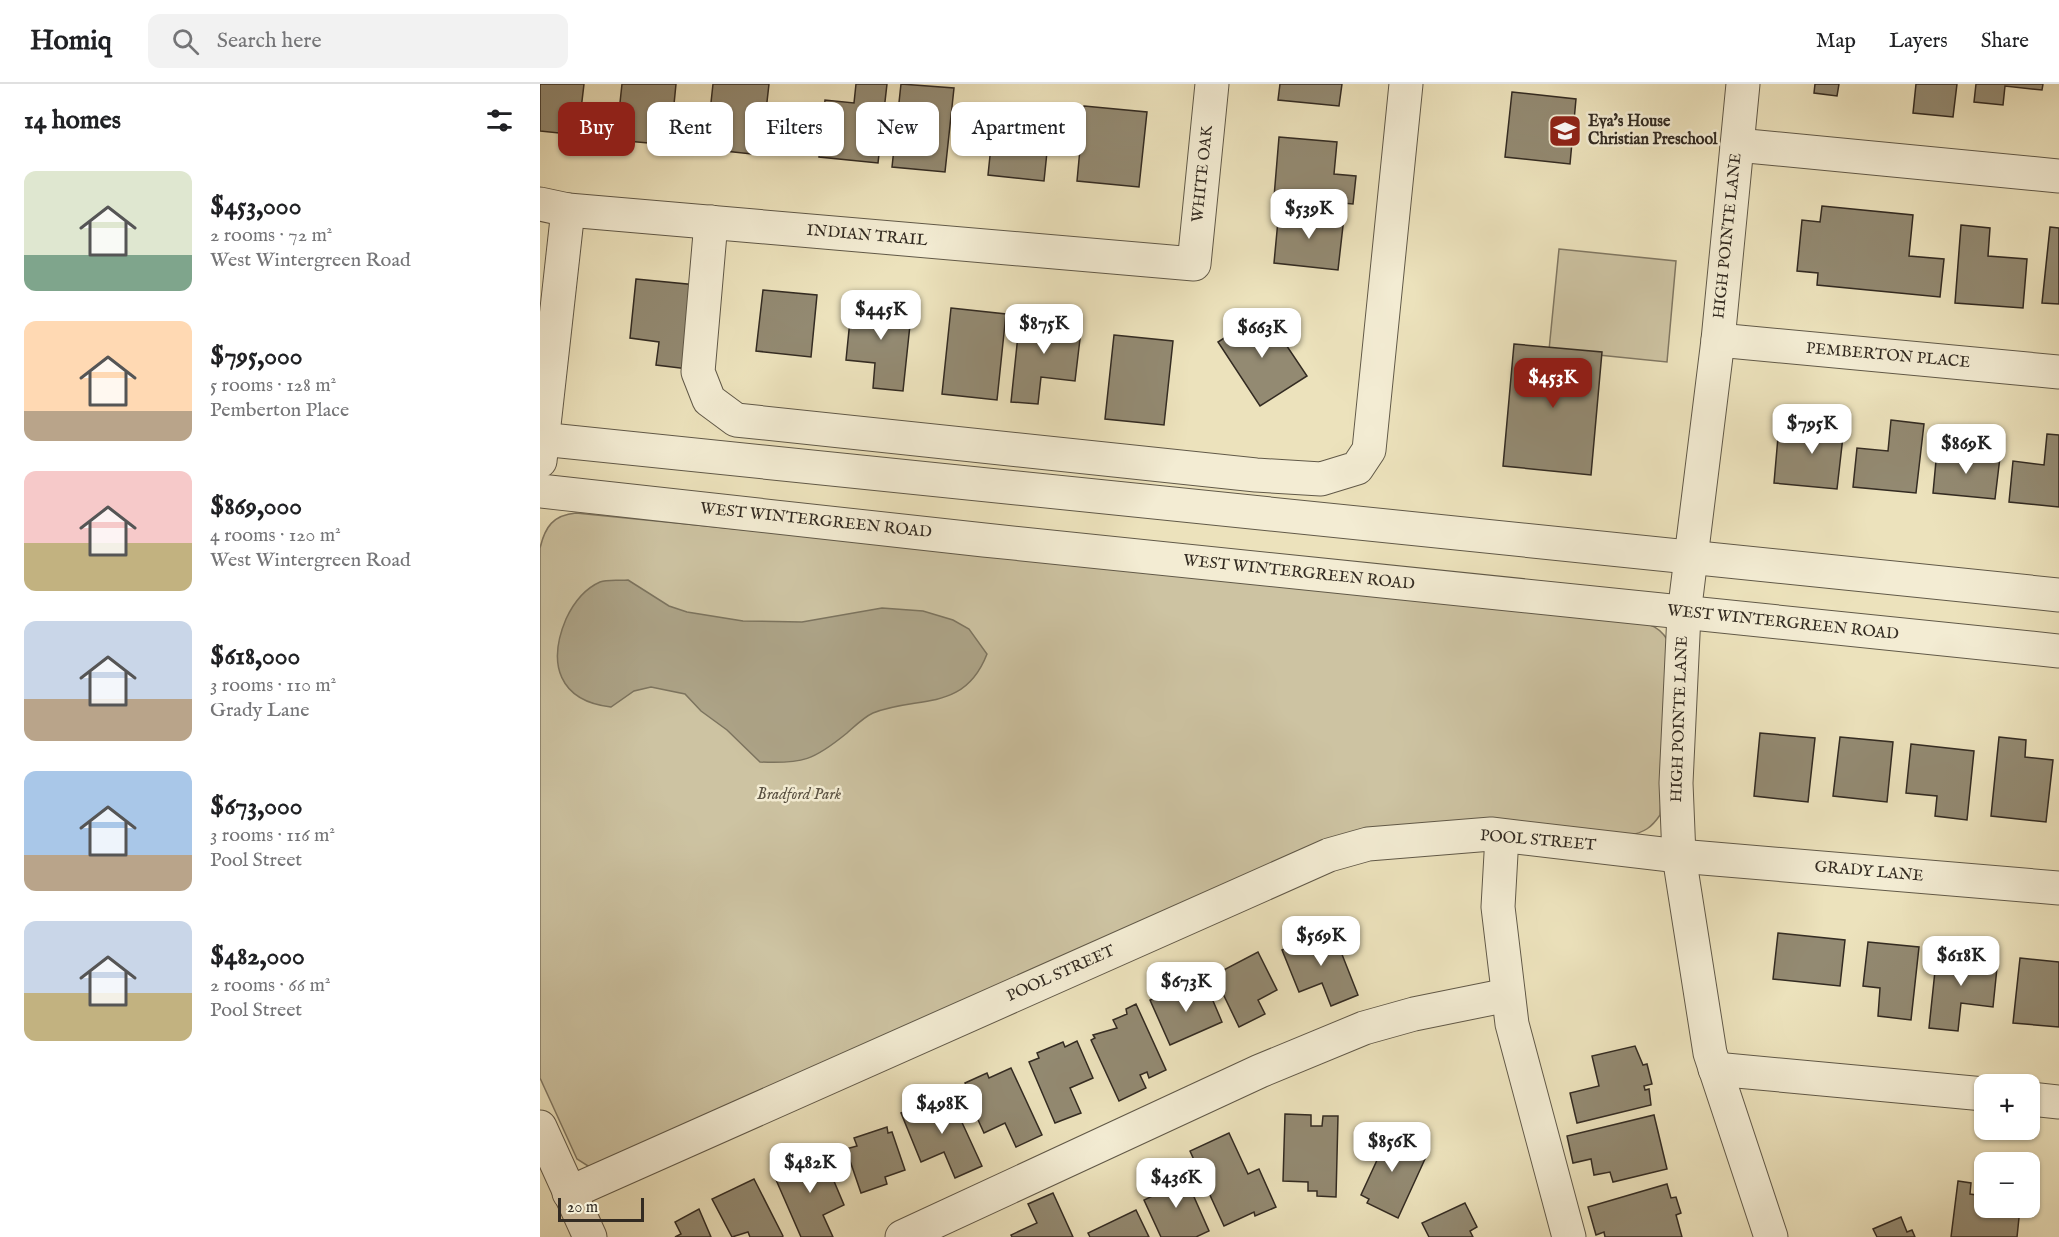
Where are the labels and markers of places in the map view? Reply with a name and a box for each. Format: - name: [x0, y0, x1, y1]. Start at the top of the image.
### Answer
- place label: Eya's House Christian Preschool: [1588, 112, 1718, 150]
- school or university icon: Eya's House Christian Preschool: [1547, 113, 1583, 149]
- pin: $539K: [1267, 189, 1351, 240]
- pin: $445K: [839, 290, 923, 341]
- pin: $875K: [1002, 304, 1086, 355]
- pin: $663K: [1220, 308, 1304, 359]
- pin: $453K: [1511, 358, 1595, 409]
- pin: $795K: [1770, 404, 1854, 455]
- pin: $869K: [1924, 424, 2008, 475]
- pin: $569K: [1279, 916, 1363, 967]
- pin: $618K: [1919, 936, 2003, 987]
- pin: $673K: [1144, 962, 1228, 1013]
- pin: $498K: [900, 1084, 984, 1135]
- pin: $856K: [1350, 1122, 1434, 1173]
- pin: $482K: [768, 1143, 852, 1194]
- pin: $436K: [1134, 1158, 1218, 1209]

